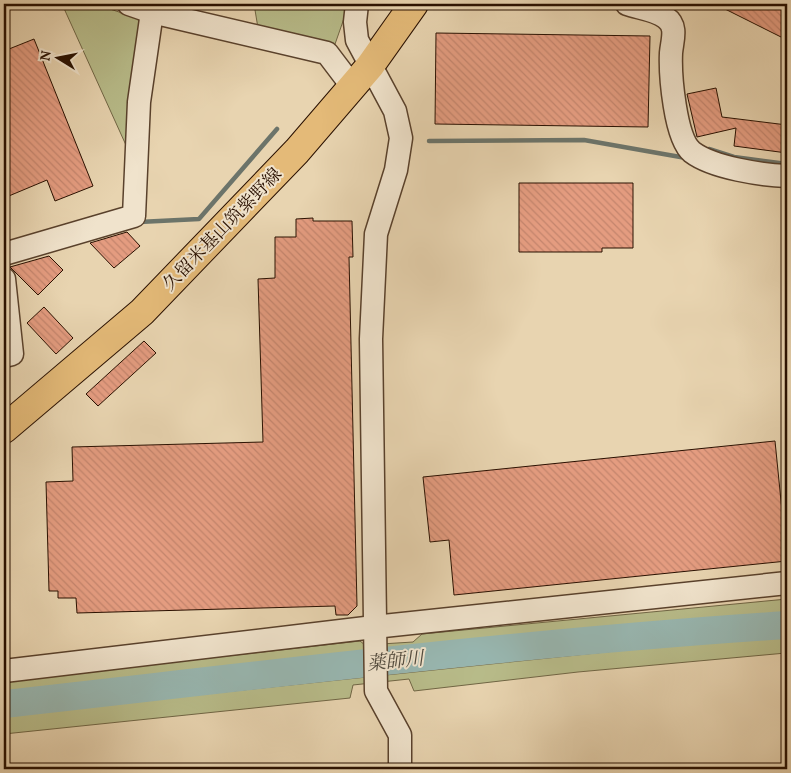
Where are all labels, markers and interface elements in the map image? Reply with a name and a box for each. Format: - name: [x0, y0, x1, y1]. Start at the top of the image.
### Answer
- north arrow: [32, 32, 82, 82]
- text: N: [36, 49, 57, 63]
- street label: 久留米基山筑紫野線: [158, 163, 288, 297]
- water label: 薬師川: [365, 646, 427, 678]

